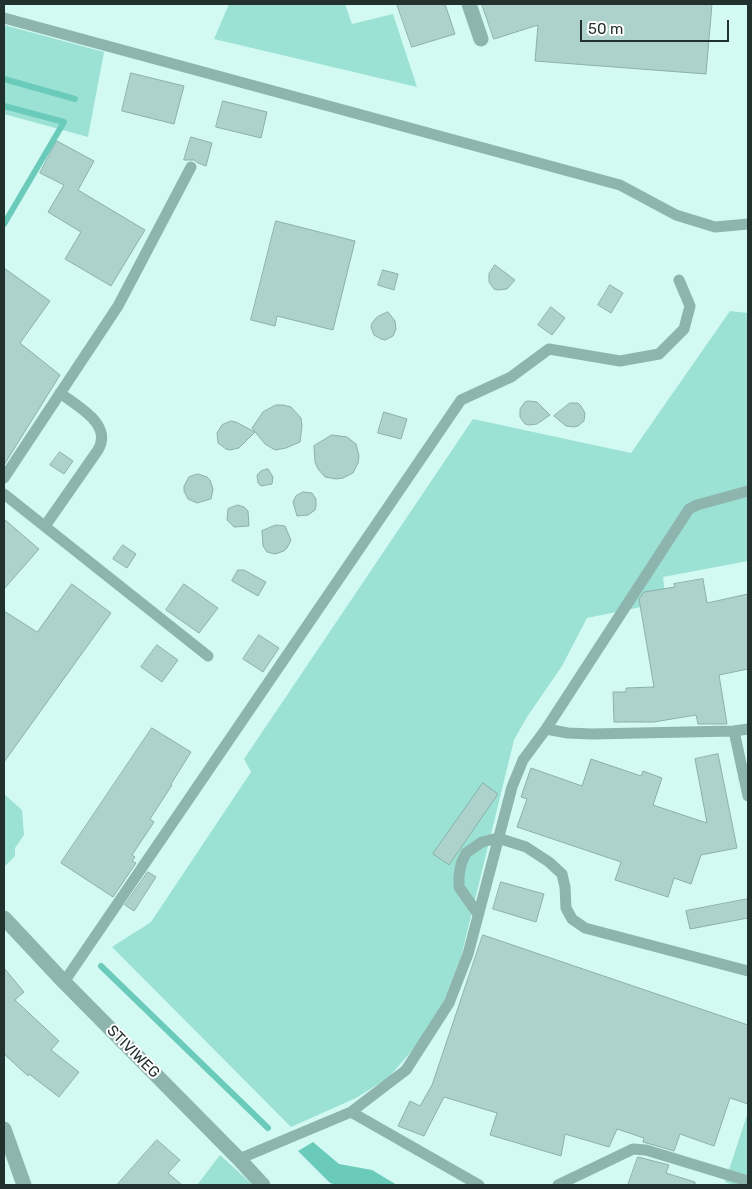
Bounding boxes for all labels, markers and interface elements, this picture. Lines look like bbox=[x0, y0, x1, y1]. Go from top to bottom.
scale bar bbox=[582, 10, 731, 42]
text: 50 m bbox=[588, 20, 623, 38]
street label: STIVIWEG bbox=[103, 1022, 163, 1082]

